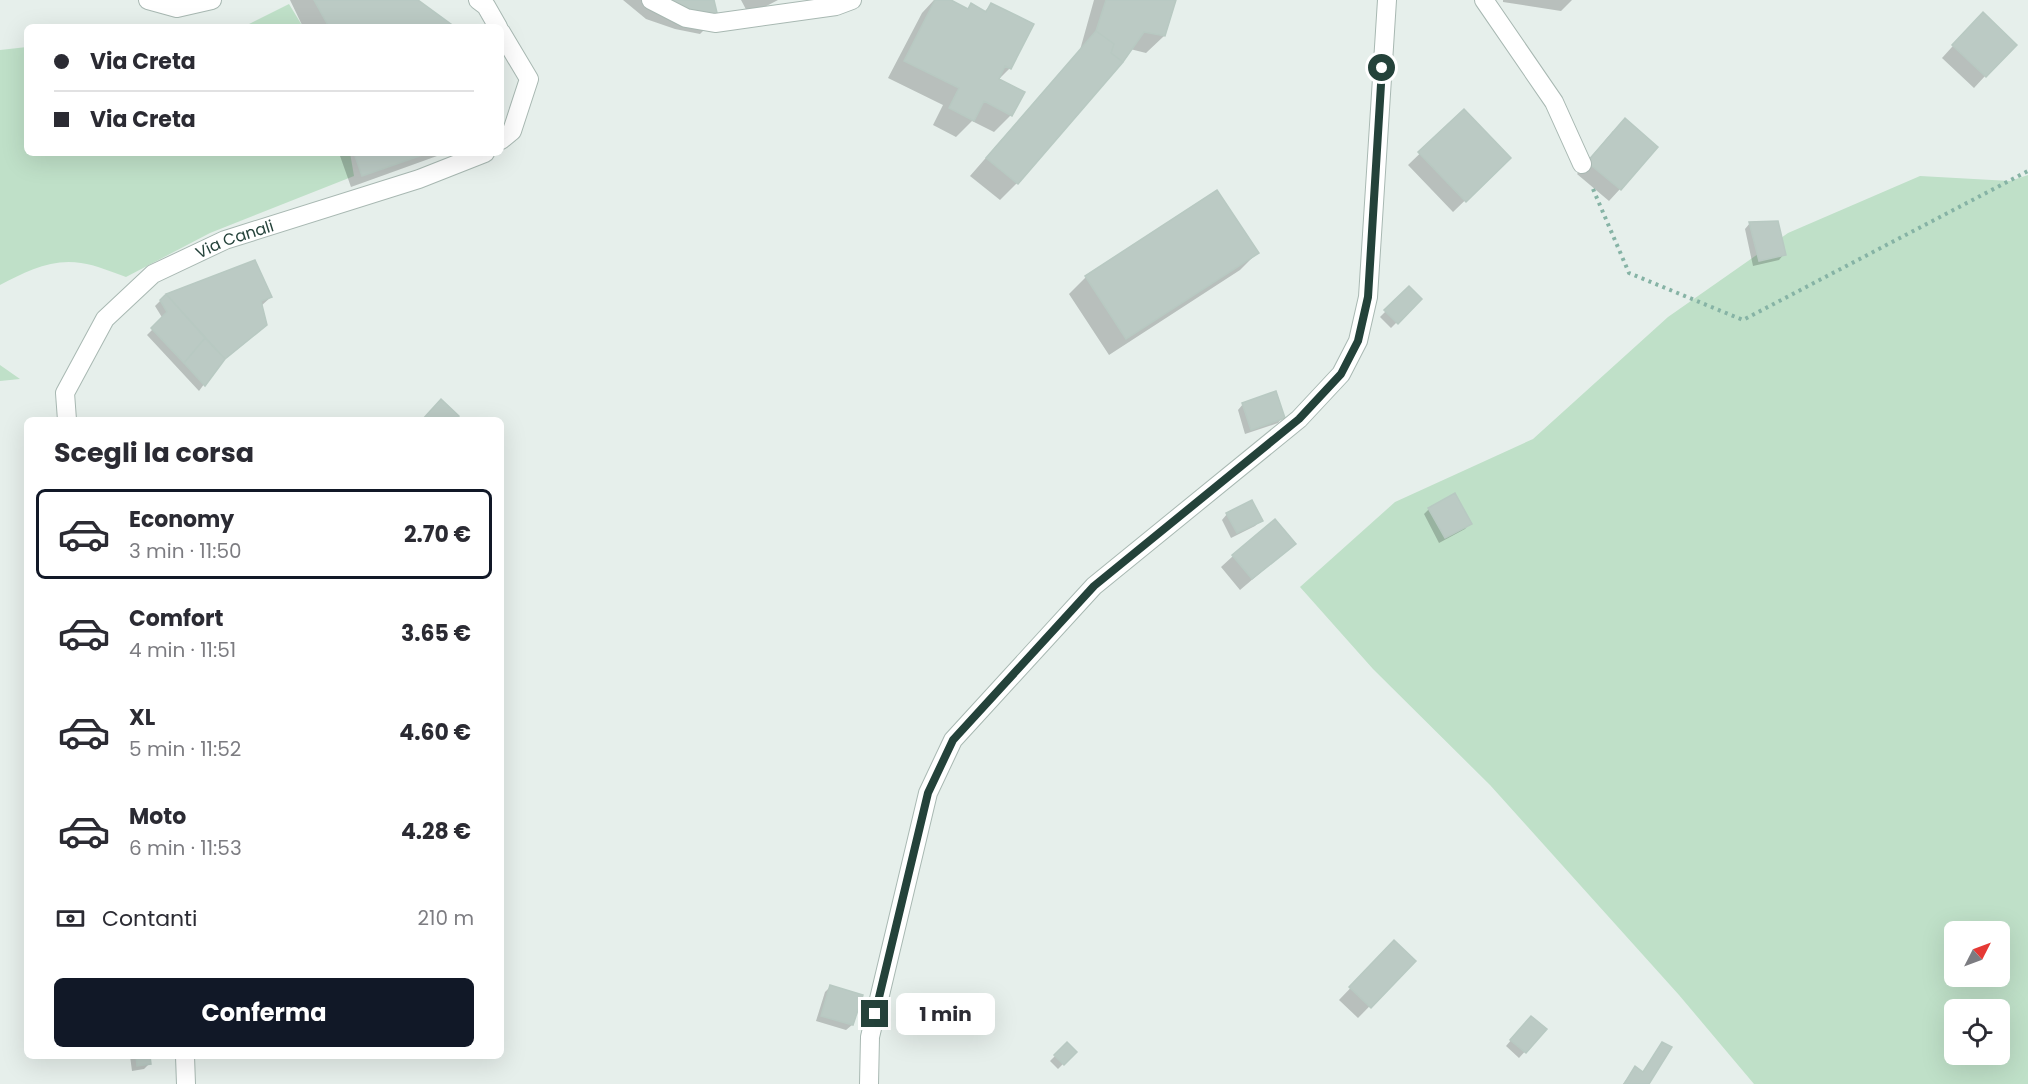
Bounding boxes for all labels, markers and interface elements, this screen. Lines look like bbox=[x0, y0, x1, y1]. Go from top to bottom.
text: Via Creta bbox=[90, 46, 196, 77]
route start bbox=[1368, 54, 1395, 81]
text: Via Creta bbox=[90, 104, 196, 135]
street label: Via Canali bbox=[192, 214, 277, 264]
text: Scegli la corsa bbox=[54, 434, 254, 471]
text: Economy bbox=[129, 504, 234, 535]
icon: car bbox=[57, 507, 111, 561]
text: 2.70 € bbox=[404, 519, 471, 550]
text: 3 min · 11:50 bbox=[129, 537, 242, 565]
text: Comfort bbox=[129, 603, 223, 634]
icon: car bbox=[57, 606, 111, 660]
text: 3.65 € bbox=[401, 618, 471, 649]
text: 4 min · 11:51 bbox=[129, 636, 236, 664]
text: XL bbox=[129, 702, 155, 733]
icon: car bbox=[57, 705, 111, 759]
text: 4.60 € bbox=[399, 717, 471, 748]
text: 5 min · 11:52 bbox=[129, 735, 241, 763]
text: Moto bbox=[129, 801, 186, 832]
icon: car bbox=[57, 804, 111, 858]
text: 4.28 € bbox=[401, 816, 471, 847]
text: 6 min · 11:53 bbox=[129, 834, 242, 862]
icon: cash bbox=[54, 902, 87, 935]
text: Contanti bbox=[102, 903, 198, 934]
text: 210 m bbox=[418, 904, 474, 932]
north arrow bbox=[1944, 921, 2010, 987]
map controls bbox=[1944, 921, 2010, 1065]
button: Conferma bbox=[54, 978, 474, 1047]
callout: 1 min bbox=[896, 993, 995, 1035]
button: locate bbox=[1944, 999, 2010, 1065]
route end bbox=[861, 1000, 888, 1027]
text: 1 min bbox=[919, 1000, 972, 1028]

